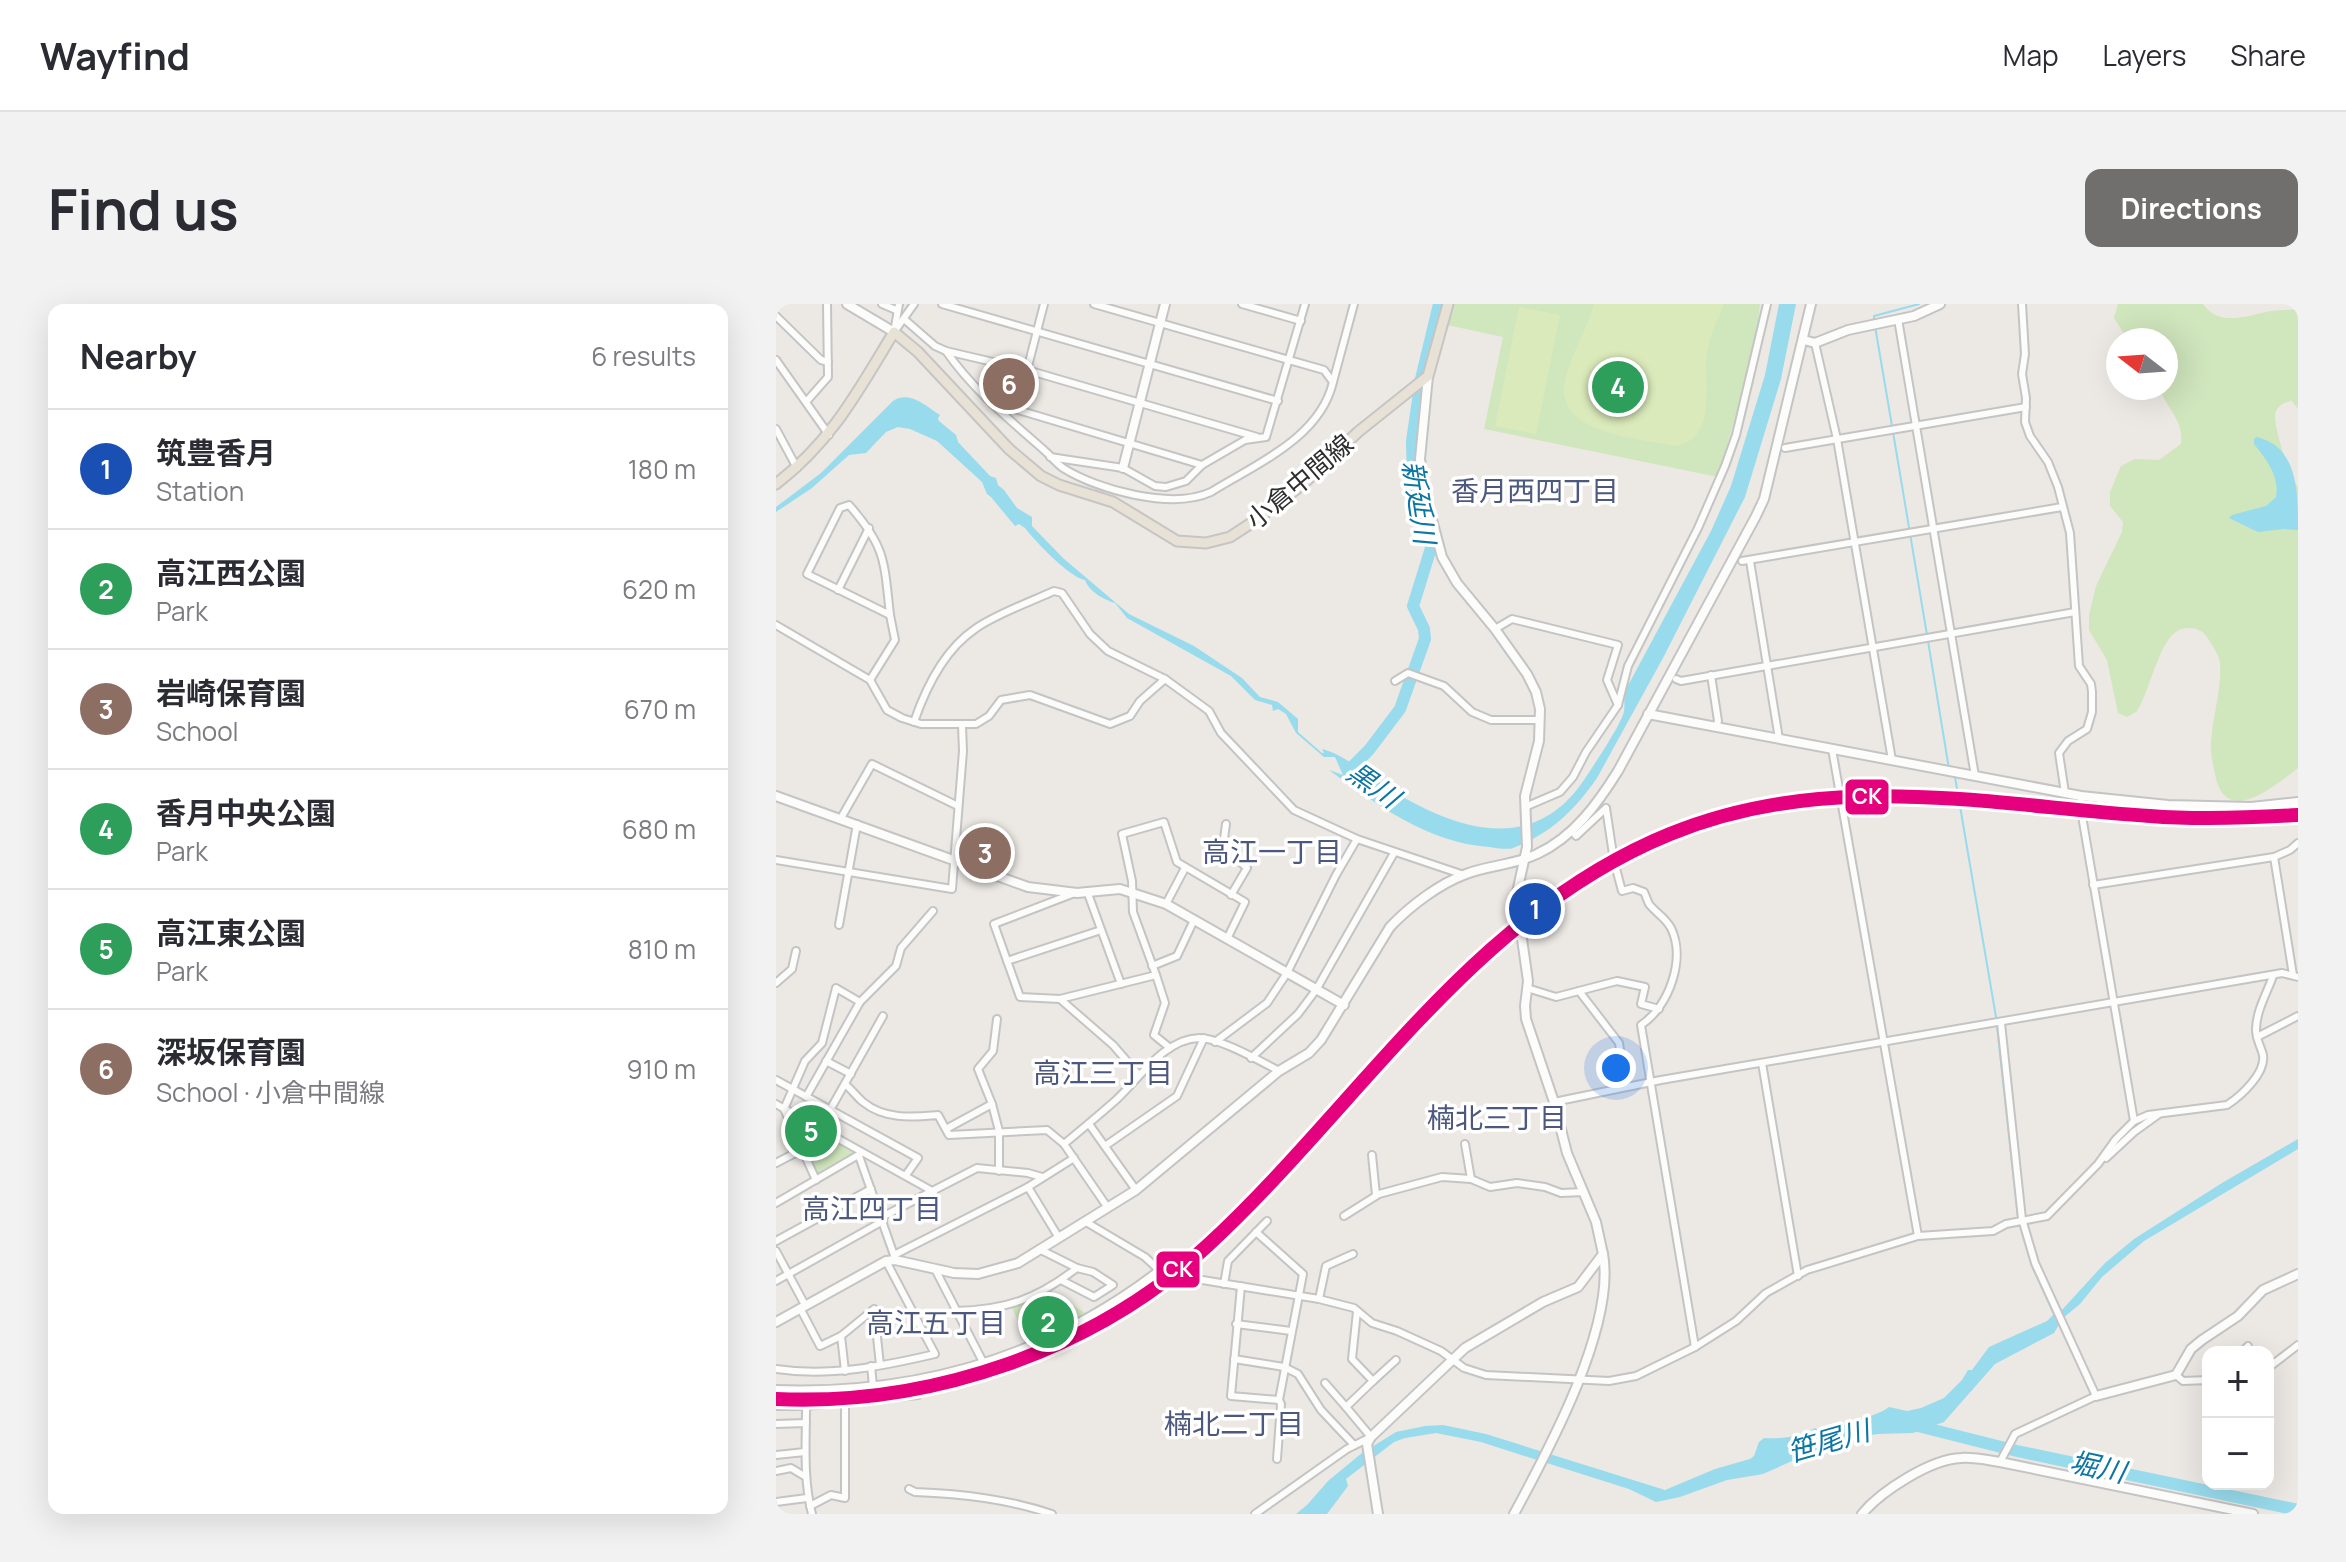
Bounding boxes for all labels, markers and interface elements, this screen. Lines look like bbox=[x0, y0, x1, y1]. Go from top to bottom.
text: Wayfind bbox=[40, 29, 190, 81]
text: Map bbox=[2003, 36, 2059, 74]
text: Layers bbox=[2103, 36, 2186, 74]
text: Share bbox=[2230, 36, 2306, 74]
button: Directions bbox=[2085, 169, 2298, 247]
text: Find us bbox=[48, 170, 239, 247]
north arrow bbox=[2106, 328, 2178, 400]
text: Nearby bbox=[80, 333, 196, 379]
text: 6 results bbox=[591, 338, 696, 374]
pin: 6 bbox=[983, 354, 1035, 414]
pin: 4 bbox=[1592, 357, 1644, 417]
street label: 小倉中間線 bbox=[1238, 425, 1360, 537]
text: 筑豊香月 bbox=[156, 432, 276, 473]
text: 1 bbox=[100, 451, 112, 487]
text: 180 m bbox=[628, 451, 696, 487]
water label: 新延川 bbox=[1395, 458, 1446, 549]
district label: 香月西四丁目 bbox=[1451, 471, 1619, 509]
text: Station bbox=[156, 473, 244, 509]
text: 高江西公園 bbox=[156, 552, 306, 593]
text: 2 bbox=[98, 571, 114, 607]
text: 620 m bbox=[622, 571, 696, 607]
text: Park bbox=[156, 593, 208, 629]
text: 岩崎保育園 bbox=[156, 672, 306, 713]
text: 3 bbox=[98, 691, 114, 727]
text: 670 m bbox=[624, 691, 696, 727]
text: School bbox=[156, 713, 239, 749]
water label: 黒川 bbox=[1340, 752, 1410, 817]
line badge: CK bbox=[1844, 778, 1890, 816]
text: CK bbox=[1852, 781, 1883, 811]
text: 香月中央公園 bbox=[156, 792, 336, 833]
text: 4 bbox=[98, 811, 114, 847]
text: 680 m bbox=[622, 811, 696, 847]
pin: 3 bbox=[959, 823, 1011, 883]
district label: 高江一丁目 bbox=[1202, 832, 1342, 870]
text: Park bbox=[156, 833, 208, 869]
pin: 1 bbox=[1509, 879, 1561, 939]
text: 高江東公園 bbox=[156, 912, 306, 953]
text: 5 bbox=[98, 931, 114, 967]
text: 810 m bbox=[628, 931, 696, 967]
text: Park bbox=[156, 953, 208, 989]
text: 深坂保育園 bbox=[156, 1031, 306, 1072]
your location bbox=[1596, 1048, 1636, 1088]
text: 6 bbox=[98, 1051, 114, 1087]
text: 910 m bbox=[627, 1051, 696, 1087]
district label: 高江三丁目 bbox=[1033, 1053, 1173, 1091]
text: School · 小倉中間線 bbox=[156, 1074, 385, 1110]
district label: 楠北三丁目 bbox=[1427, 1098, 1567, 1136]
pin: 5 bbox=[785, 1101, 837, 1161]
district label: 高江四丁目 bbox=[802, 1189, 942, 1227]
line badge: CK bbox=[1155, 1250, 1201, 1289]
text: CK bbox=[1163, 1254, 1194, 1284]
pin: 2 bbox=[1022, 1292, 1074, 1352]
district label: 高江五丁目 bbox=[866, 1303, 1006, 1341]
map controls bbox=[2202, 1346, 2274, 1490]
button: + bbox=[2202, 1346, 2274, 1418]
district label: 楠北二丁目 bbox=[1164, 1404, 1304, 1442]
water label: 笹尾川 bbox=[1782, 1409, 1876, 1470]
button: − bbox=[2202, 1418, 2274, 1490]
water label: 堀川 bbox=[2067, 1442, 2132, 1491]

